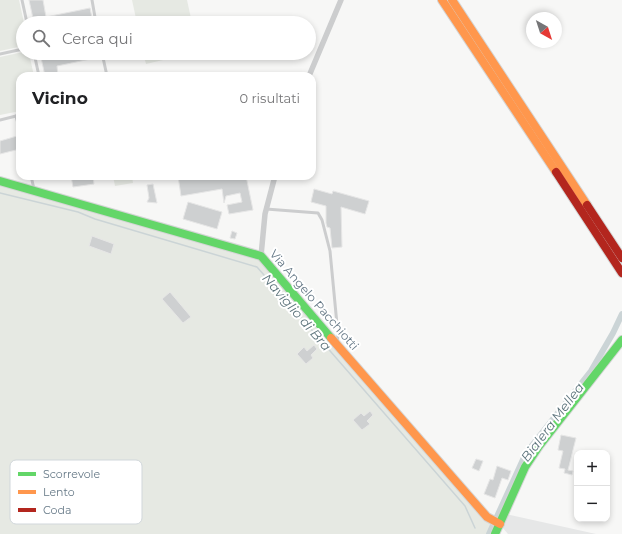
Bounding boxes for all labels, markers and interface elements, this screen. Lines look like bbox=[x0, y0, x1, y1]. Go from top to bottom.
north arrow bbox=[526, 12, 562, 48]
search box bbox=[16, 16, 316, 60]
icon: search bbox=[30, 27, 52, 49]
text: Cerca qui bbox=[62, 29, 133, 48]
text: Vicino bbox=[32, 88, 88, 108]
text: 0 risultati bbox=[239, 90, 300, 106]
street label: Via Angelo Pacchiotti bbox=[267, 246, 362, 353]
water label: Naviglio di Bra bbox=[259, 270, 335, 354]
water label: Bialera Mellea bbox=[517, 379, 587, 465]
map controls bbox=[574, 450, 610, 522]
button: + bbox=[574, 450, 610, 486]
legend bbox=[10, 460, 142, 524]
text: Scorrevole bbox=[43, 467, 101, 481]
text: Lento bbox=[43, 485, 75, 499]
button: − bbox=[574, 486, 610, 522]
text: Coda bbox=[43, 503, 71, 517]

